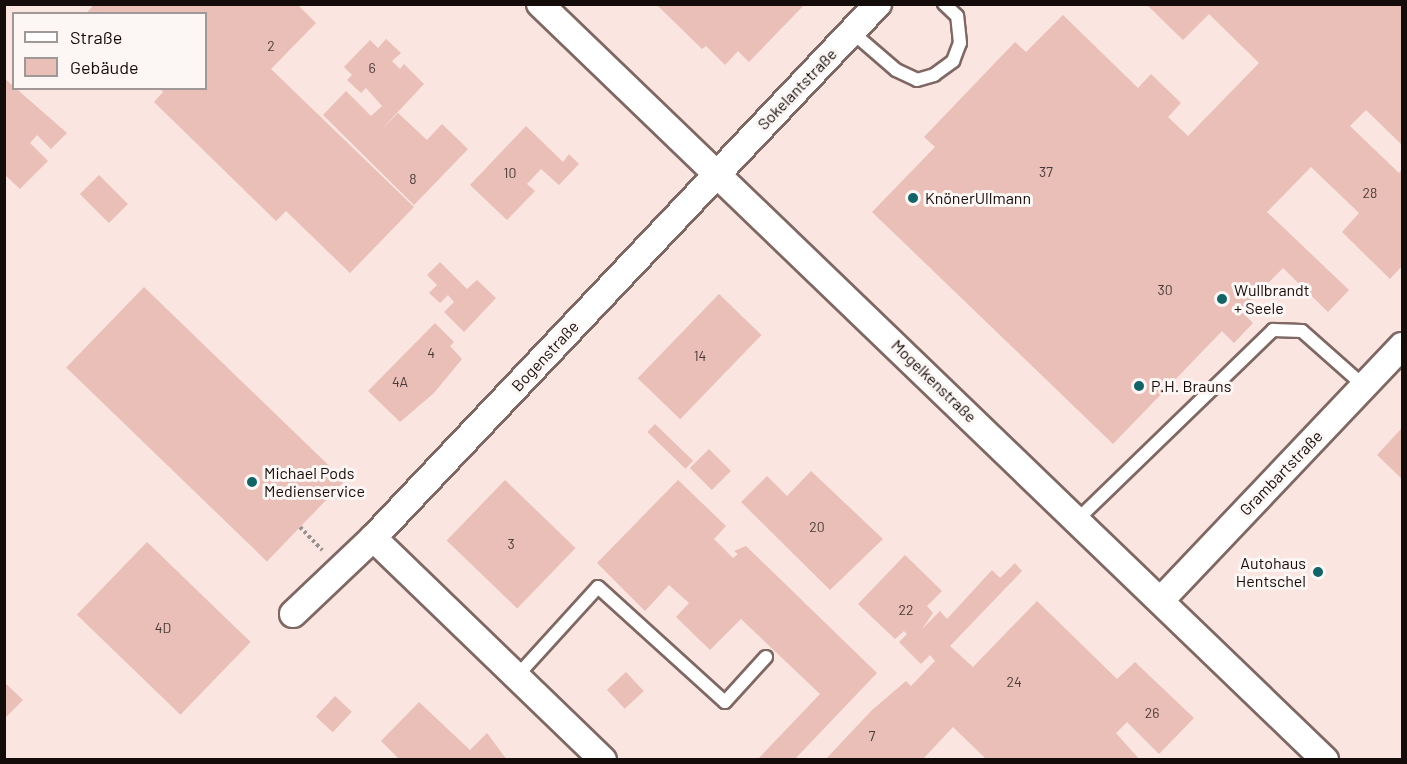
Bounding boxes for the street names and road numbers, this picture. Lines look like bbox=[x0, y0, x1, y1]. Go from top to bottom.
street label: Sokelantstraße bbox=[753, 44, 841, 134]
street label: Bogenstraße bbox=[508, 317, 582, 395]
street label: Mogelkenstraße bbox=[888, 336, 980, 426]
street label: Grambartstraße bbox=[1236, 427, 1326, 519]

